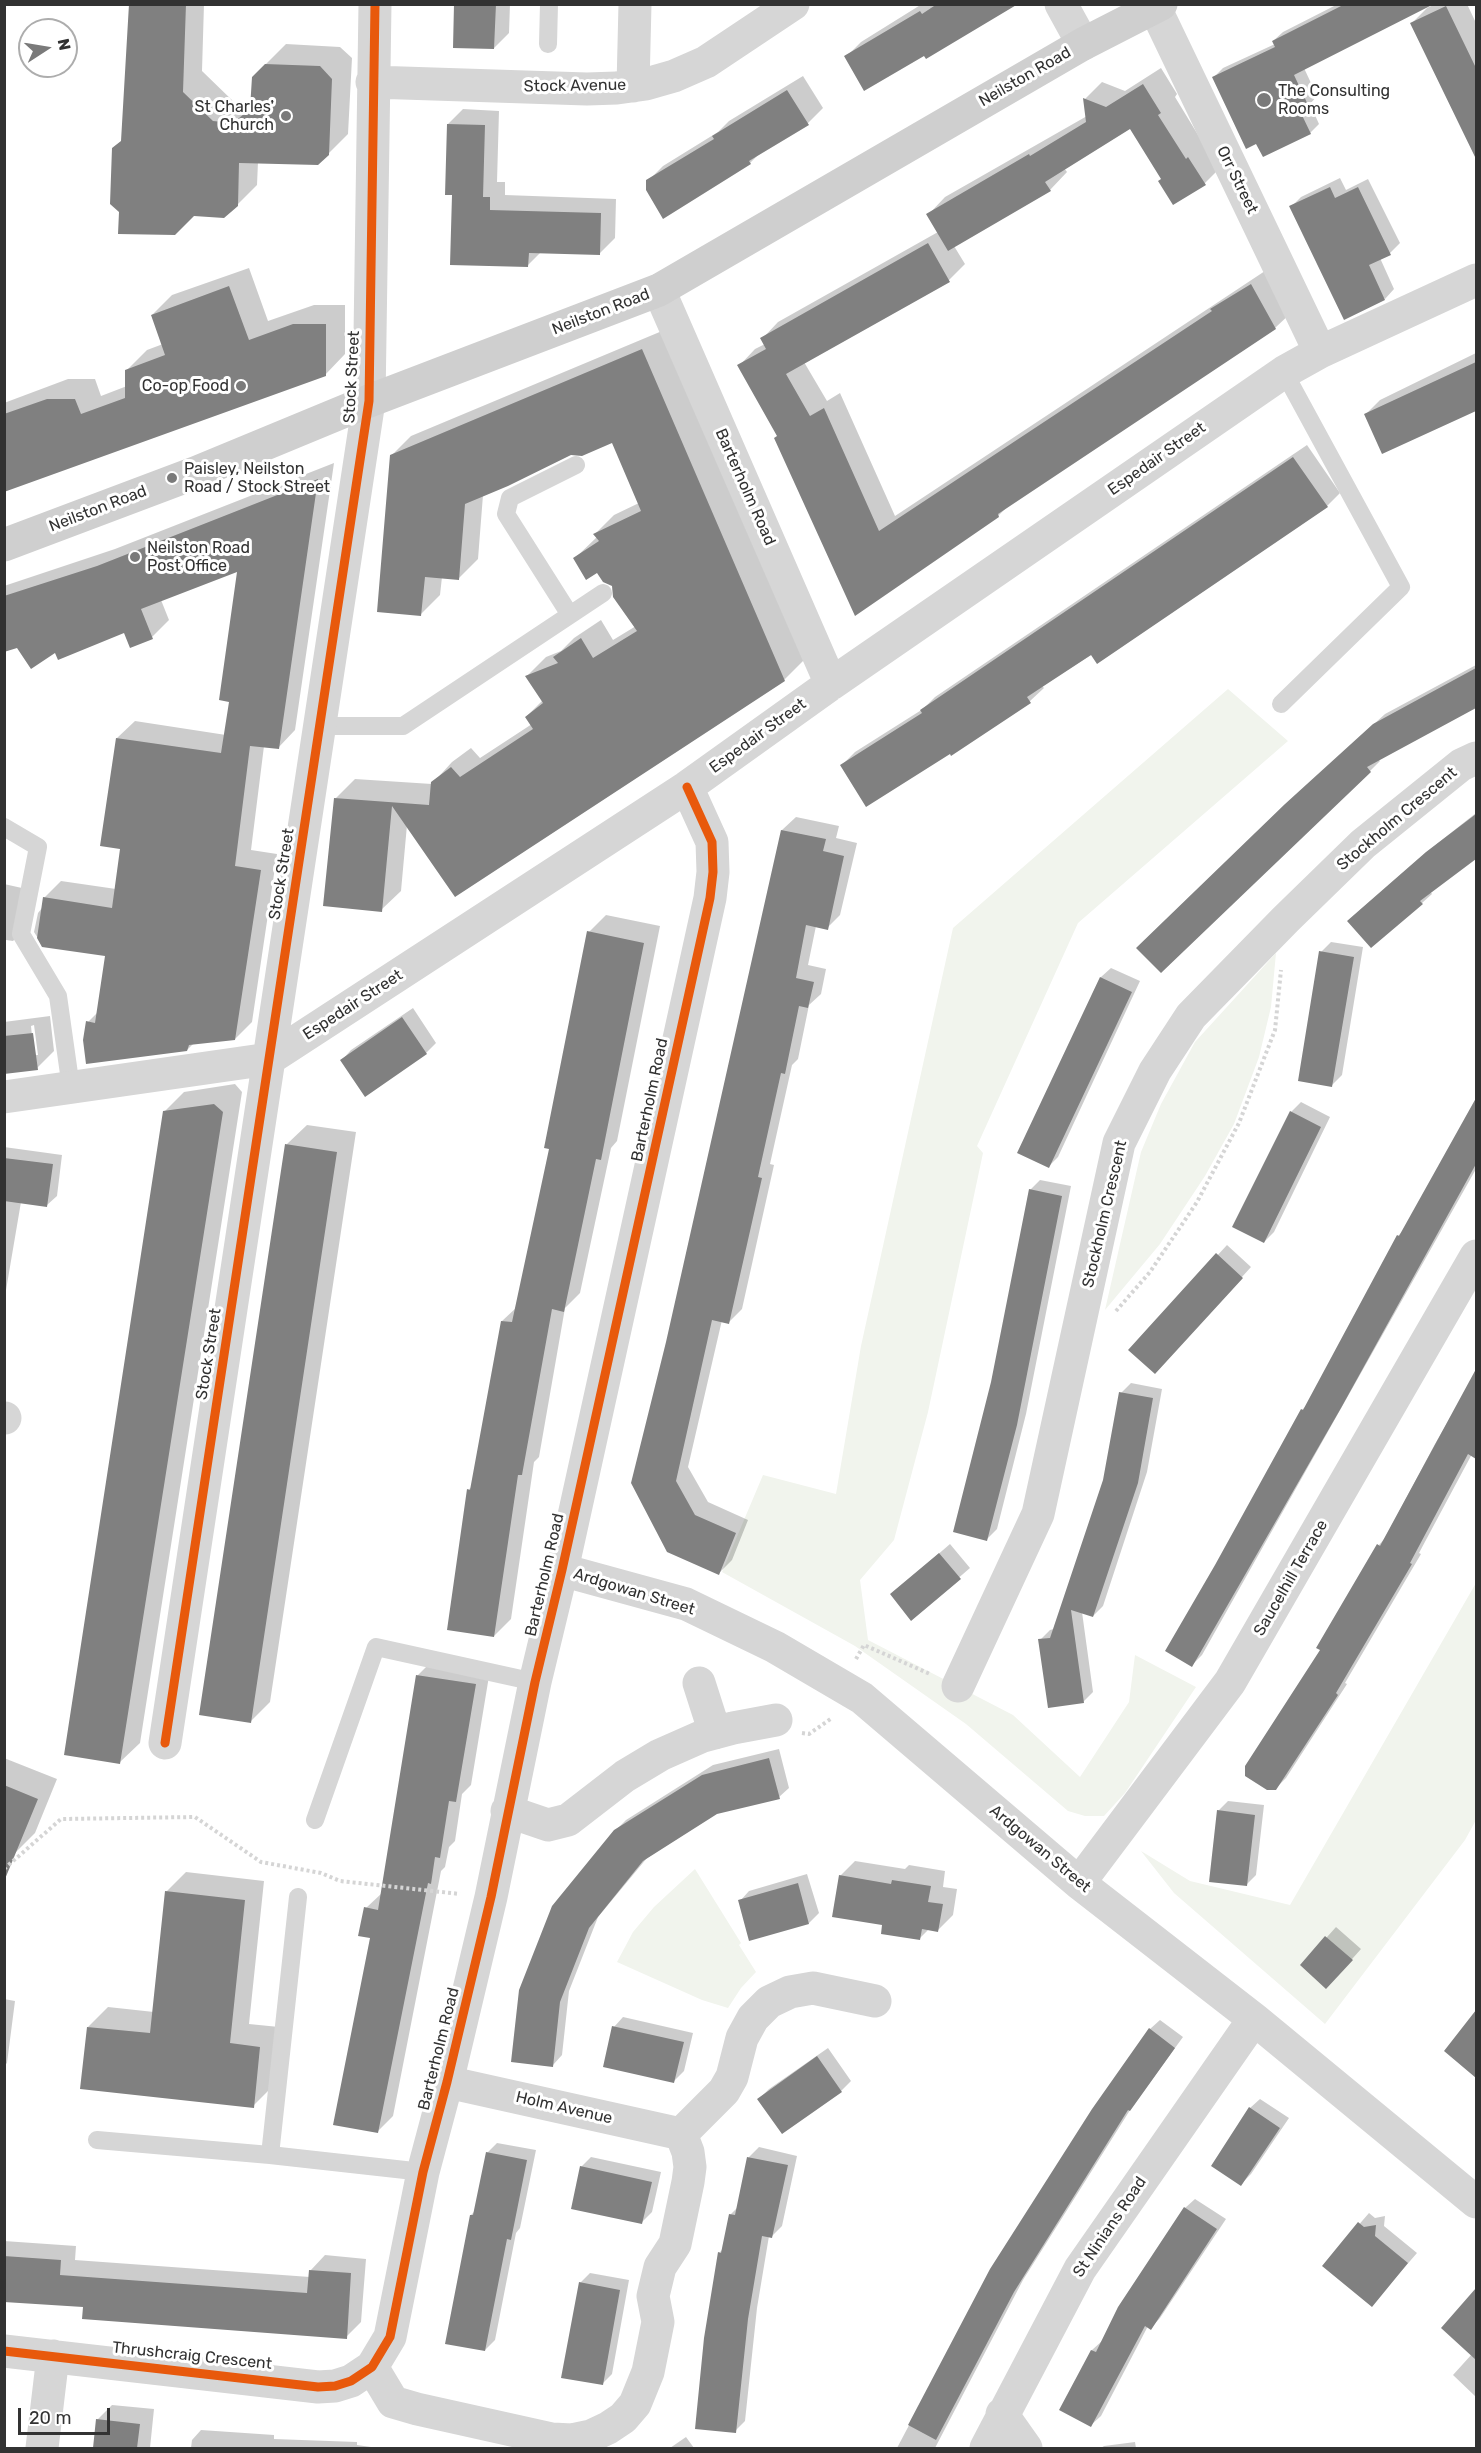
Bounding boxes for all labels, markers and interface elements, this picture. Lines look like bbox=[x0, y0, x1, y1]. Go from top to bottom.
north arrow bbox=[18, 18, 78, 78]
text: N bbox=[54, 37, 75, 52]
street label: Neilston Road bbox=[976, 43, 1074, 111]
street label: Stock Avenue bbox=[524, 76, 626, 96]
place label: The Consulting Rooms bbox=[1278, 81, 1390, 119]
marker: The Consulting Rooms bbox=[1255, 91, 1273, 109]
place label: St Charles' Church bbox=[194, 97, 274, 135]
marker: St Charles' Church bbox=[279, 109, 293, 123]
street label: Orr Street bbox=[1212, 143, 1262, 217]
street label: Neilston Road bbox=[549, 285, 653, 339]
street label: Stock Street bbox=[340, 330, 364, 424]
place label: Co-op Food bbox=[142, 376, 229, 396]
marker: Co-op Food bbox=[234, 379, 248, 393]
street label: Espedair Street bbox=[1104, 418, 1210, 500]
street label: Barterholm Road bbox=[711, 426, 779, 548]
place label: Paisley, Neilston Road / Stock Street bbox=[184, 459, 330, 497]
marker: Paisley, Neilston Road / Stock Street bbox=[165, 471, 179, 485]
street label: Neilston Road bbox=[46, 482, 150, 536]
place label: Neilston Road Post Office bbox=[147, 538, 250, 576]
marker: Neilston Road Post Office bbox=[128, 550, 142, 564]
street label: Espedair Street bbox=[706, 694, 810, 778]
street label: Stockholm Crescent bbox=[1333, 763, 1461, 875]
street label: Stock Street bbox=[265, 827, 299, 921]
street label: Espedair Street bbox=[300, 966, 406, 1044]
street label: Barterholm Road bbox=[628, 1036, 672, 1164]
street label: Stockholm Crescent bbox=[1079, 1138, 1131, 1290]
street label: Stock Street bbox=[192, 1307, 226, 1401]
street label: Barterholm Road bbox=[521, 1512, 569, 1638]
street label: Saucelhill Terrace bbox=[1250, 1517, 1332, 1639]
street label: Ardgowan Street bbox=[571, 1564, 697, 1620]
street label: Ardgowan Street bbox=[986, 1801, 1094, 1897]
street label: Barterholm Road bbox=[414, 1986, 464, 2112]
street label: Holm Avenue bbox=[514, 2088, 614, 2128]
street label: St Ninians Road bbox=[1069, 2173, 1151, 2281]
street label: Thrushcraig Crescent bbox=[111, 2338, 273, 2374]
scale bar bbox=[21, 2396, 112, 2434]
text: 20 m bbox=[29, 2407, 71, 2429]

